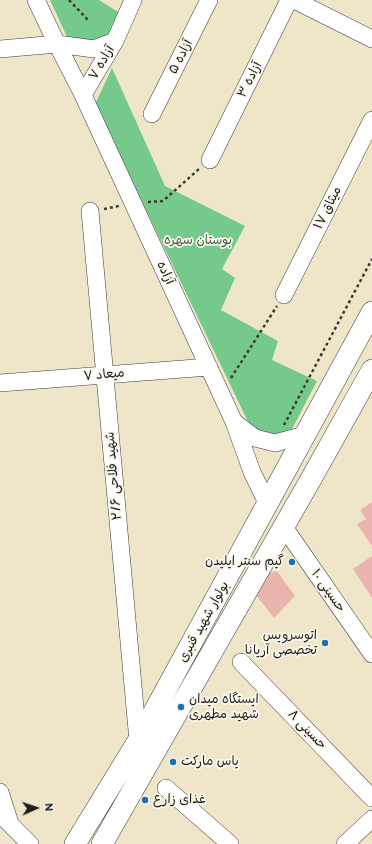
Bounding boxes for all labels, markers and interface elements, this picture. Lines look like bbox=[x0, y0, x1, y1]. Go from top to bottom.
street label: آزاده ۵ bbox=[166, 37, 196, 77]
street label: آزاده ۷ bbox=[86, 43, 118, 83]
street label: آزاده ۳ bbox=[234, 59, 266, 101]
street label: میثاق ۱۷ bbox=[311, 184, 345, 232]
park label: بوستان سهره bbox=[164, 233, 232, 249]
street label: آزاده bbox=[153, 259, 177, 287]
street label: میعاد ۷ bbox=[83, 365, 125, 385]
street label: شهید فلاحی ۲/۶ bbox=[102, 431, 126, 521]
place label: گیم سنتر ایلیدن bbox=[205, 554, 284, 570]
marker: گیم سنتر ایلیدن bbox=[287, 557, 297, 567]
street label: حسینی ۱۰ bbox=[308, 566, 348, 616]
street label: بولوار شهید قنبری bbox=[175, 579, 233, 665]
place label: اتوسرویس تخصصی آریانا bbox=[245, 628, 317, 659]
marker: اتوسرویس تخصصی آریانا bbox=[320, 638, 330, 648]
place label: ایستگاه میدان شهید مطهری bbox=[189, 692, 259, 723]
marker: ایستگاه میدان شهید مطهری bbox=[176, 702, 186, 712]
street label: حسینی ۸ bbox=[284, 707, 330, 753]
place label: یاس مارکت bbox=[181, 754, 239, 770]
marker: یاس مارکت bbox=[168, 757, 178, 767]
north arrow bbox=[16, 788, 56, 828]
place label: غذای زارع bbox=[153, 792, 206, 808]
marker: غذای زارع bbox=[140, 795, 150, 805]
text: N bbox=[42, 803, 55, 812]

